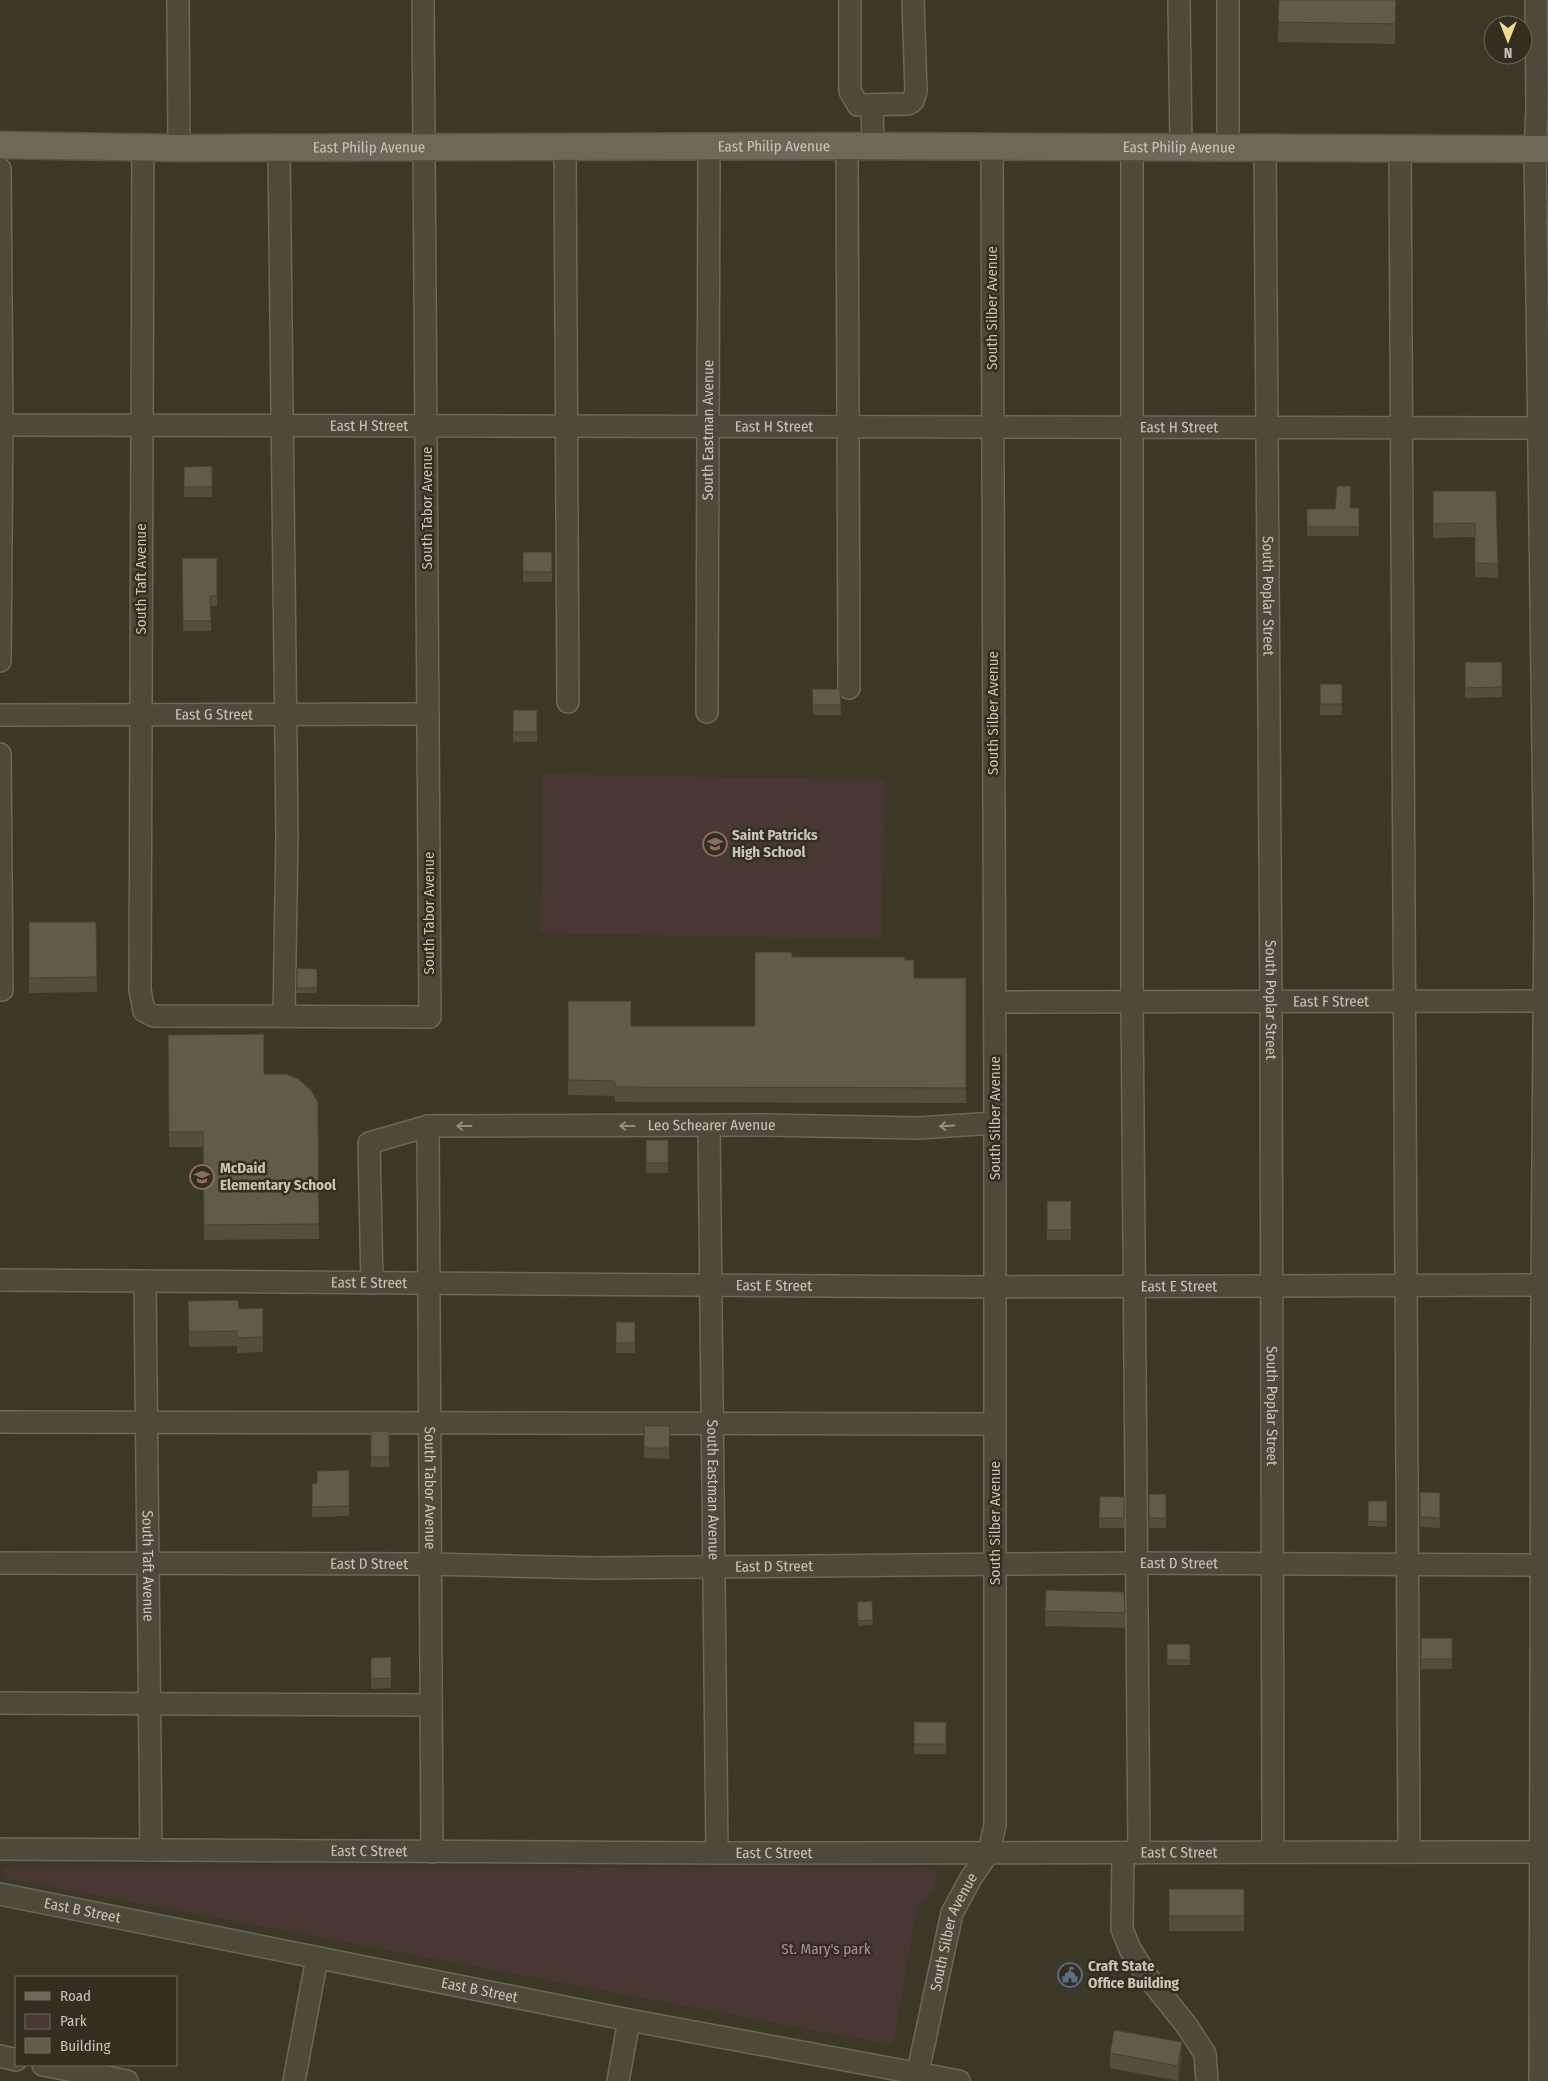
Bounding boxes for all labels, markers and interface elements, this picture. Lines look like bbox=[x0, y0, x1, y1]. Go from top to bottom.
north arrow bbox=[1483, 15, 1533, 65]
text: N bbox=[1504, 44, 1512, 61]
street label: East Philip Avenue bbox=[718, 137, 830, 155]
street label: East Philip Avenue bbox=[313, 138, 425, 157]
street label: East Philip Avenue bbox=[1123, 138, 1235, 157]
street label: South Silber Avenue bbox=[983, 246, 1001, 370]
street label: South Eastman Avenue bbox=[699, 360, 717, 500]
street label: East H Street bbox=[330, 417, 408, 435]
street label: East H Street bbox=[735, 417, 813, 436]
street label: East H Street bbox=[1140, 418, 1218, 436]
street label: South Tabor Avenue bbox=[418, 447, 436, 569]
street label: South Taft Avenue bbox=[132, 523, 150, 635]
street label: South Poplar Street bbox=[1259, 536, 1278, 656]
street label: South Silber Avenue bbox=[984, 651, 1002, 775]
street label: East G Street bbox=[175, 705, 253, 724]
place label: Saint Patricks High School bbox=[732, 826, 818, 861]
school or university icon: Saint Patricks High School bbox=[702, 831, 728, 857]
street label: South Tabor Avenue bbox=[420, 852, 438, 974]
street label: South Poplar Street bbox=[1262, 940, 1280, 1060]
street label: East F Street bbox=[1293, 992, 1369, 1010]
street label: South Silber Avenue bbox=[986, 1056, 1004, 1180]
street label: Leo Schearer Avenue bbox=[648, 1116, 776, 1134]
one-way arrow bbox=[457, 1121, 473, 1131]
one-way arrow bbox=[619, 1121, 636, 1131]
one-way arrow bbox=[939, 1122, 955, 1131]
place label: McDaid Elementary School bbox=[220, 1159, 337, 1194]
school or university icon: McDaid Elementary School bbox=[189, 1164, 215, 1190]
street label: East E Street bbox=[331, 1273, 407, 1292]
street label: East E Street bbox=[736, 1276, 812, 1295]
street label: East E Street bbox=[1141, 1277, 1217, 1295]
street label: South Poplar Street bbox=[1263, 1346, 1281, 1466]
street label: South Eastman Avenue bbox=[703, 1420, 723, 1560]
street label: South Tabor Avenue bbox=[421, 1427, 439, 1549]
street label: South Silber Avenue bbox=[986, 1461, 1004, 1585]
street label: South Taft Avenue bbox=[138, 1510, 158, 1622]
street label: East D Street bbox=[1140, 1554, 1218, 1572]
street label: East D Street bbox=[330, 1555, 408, 1573]
street label: East D Street bbox=[735, 1557, 813, 1576]
street label: East C Street bbox=[330, 1842, 408, 1860]
street label: East C Street bbox=[1140, 1843, 1218, 1861]
street label: East C Street bbox=[735, 1844, 813, 1862]
street label: South Silber Avenue bbox=[926, 1869, 981, 1993]
street label: East B Street bbox=[43, 1894, 122, 1927]
park label: St. Mary's park bbox=[781, 1940, 871, 1958]
place label: Craft State Office Building bbox=[1088, 1957, 1180, 1992]
public building icon: Craft State Office Building bbox=[1057, 1962, 1083, 1988]
street label: East B Street bbox=[440, 1974, 519, 2007]
legend bbox=[15, 1976, 178, 2066]
text: Road bbox=[60, 1987, 91, 2005]
text: Park bbox=[60, 2012, 87, 2030]
text: Building bbox=[60, 2037, 111, 2055]

